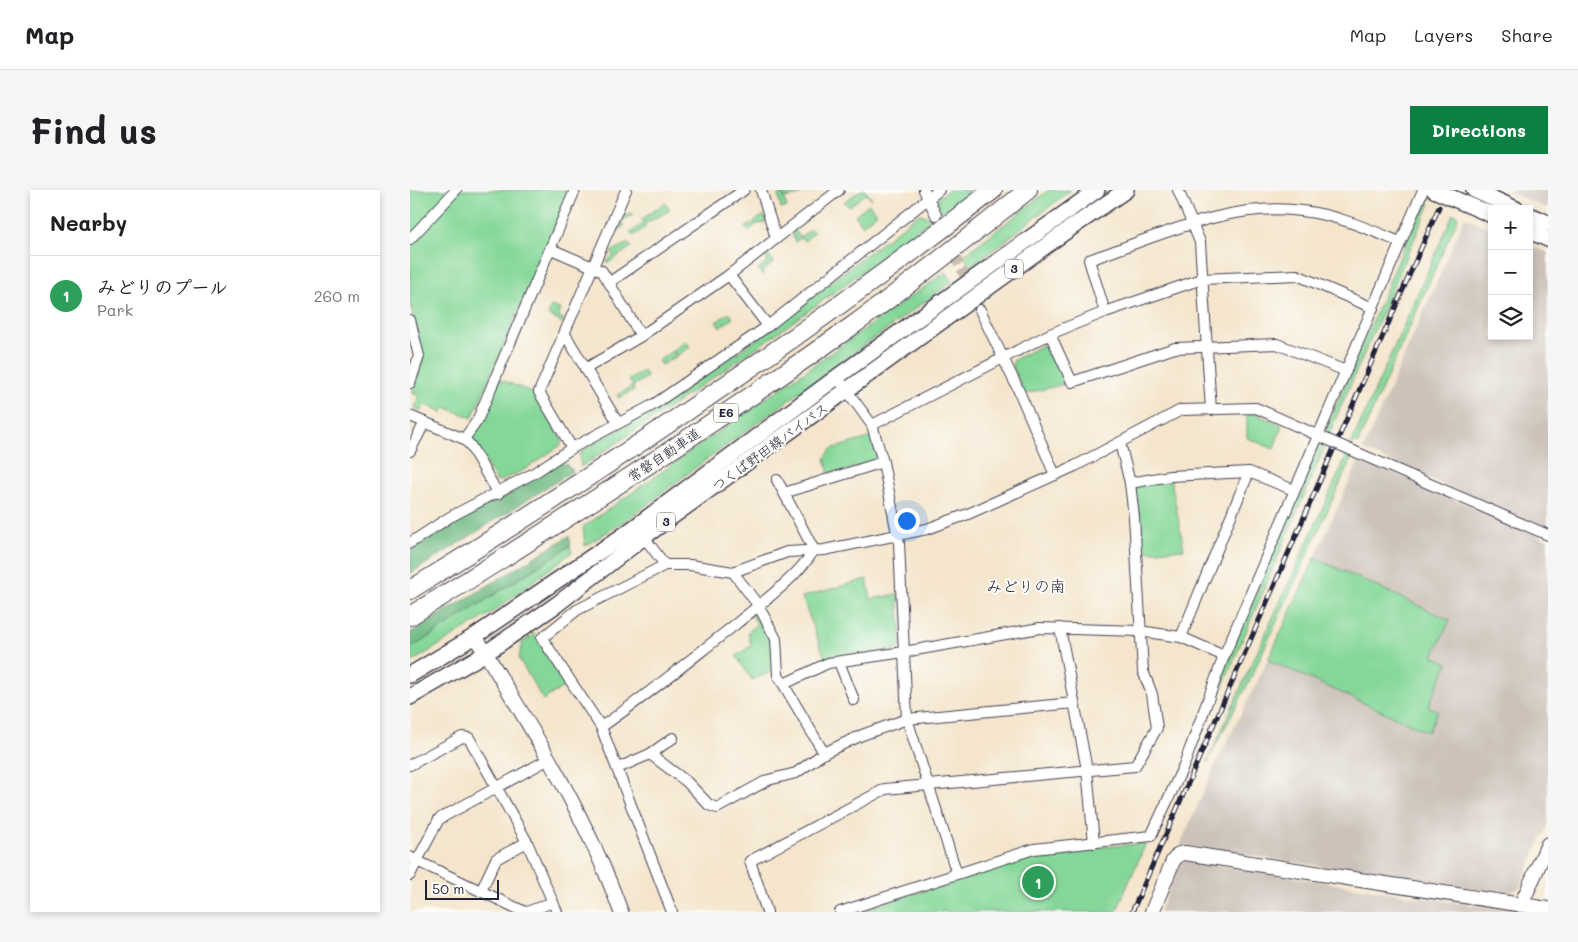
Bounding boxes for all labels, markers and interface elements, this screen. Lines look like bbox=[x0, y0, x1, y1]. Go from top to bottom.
text: Map bbox=[25, 19, 74, 50]
text: Map bbox=[1350, 23, 1386, 47]
text: Layers bbox=[1414, 23, 1473, 47]
text: Share bbox=[1501, 23, 1553, 47]
button: Directions bbox=[1410, 106, 1548, 154]
text: Find us bbox=[30, 107, 157, 153]
map controls bbox=[1488, 205, 1533, 340]
button: + bbox=[1488, 205, 1533, 250]
text: Nearby bbox=[50, 209, 127, 236]
button: − bbox=[1488, 250, 1533, 295]
road number: 3 bbox=[1005, 260, 1023, 278]
text: みどりのプール bbox=[97, 274, 228, 299]
text: 1 bbox=[62, 285, 70, 306]
text: 260 m bbox=[314, 285, 360, 306]
button: layers bbox=[1488, 295, 1533, 340]
text: Park bbox=[97, 299, 133, 320]
street label: つくば野田線バイパス bbox=[708, 398, 832, 495]
road number: E6 bbox=[714, 404, 738, 422]
street label: 常磐自動車道 bbox=[624, 423, 704, 486]
your location bbox=[894, 508, 920, 534]
road number: 3 bbox=[657, 512, 675, 532]
district label: みどりの南 bbox=[986, 575, 1066, 596]
pin: 1 bbox=[1022, 863, 1054, 901]
scale bar bbox=[425, 877, 499, 900]
text: 50 m bbox=[432, 879, 464, 898]

